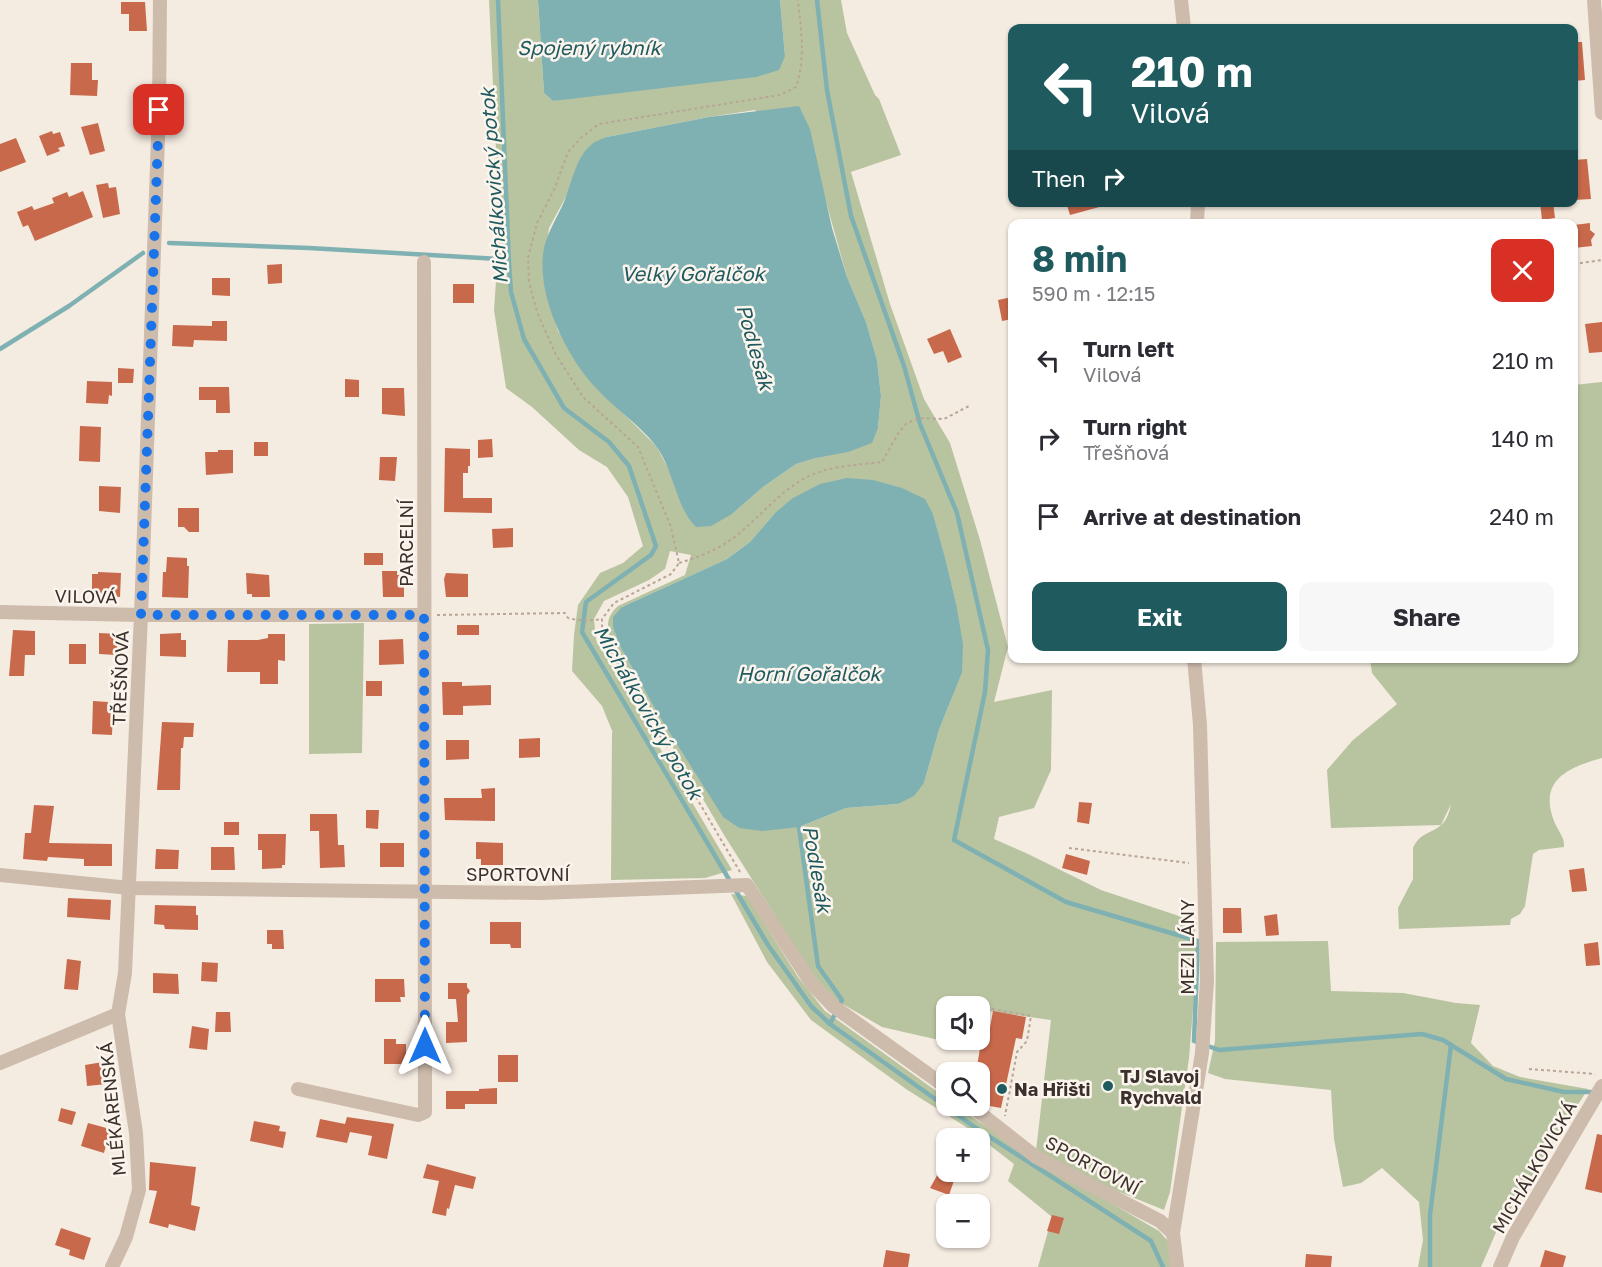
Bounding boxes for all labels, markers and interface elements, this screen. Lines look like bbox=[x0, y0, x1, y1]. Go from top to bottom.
water label: Spojený rybník bbox=[517, 35, 663, 60]
text: 210 m bbox=[1131, 46, 1253, 96]
icon: left bbox=[1032, 48, 1110, 126]
pin bbox=[133, 84, 184, 135]
water label: Michálkovický potok bbox=[474, 84, 513, 285]
icon: arrive bbox=[142, 93, 175, 126]
text: Vilová bbox=[1131, 97, 1210, 129]
icon: right bbox=[1097, 162, 1130, 195]
text: Then bbox=[1032, 165, 1085, 192]
text: 8 min bbox=[1032, 237, 1127, 280]
button: close bbox=[1491, 239, 1554, 302]
water label: Velký Gořalčok bbox=[621, 261, 767, 286]
text: 590 m · 12:15 bbox=[1032, 281, 1155, 305]
water label: Podlesák bbox=[732, 301, 780, 395]
text: Turn left bbox=[1083, 335, 1174, 362]
icon: left bbox=[1032, 344, 1065, 377]
text: 210 m bbox=[1492, 347, 1554, 374]
text: Vilová bbox=[1083, 362, 1141, 386]
text: Turn right bbox=[1083, 413, 1187, 440]
icon: right bbox=[1032, 422, 1065, 455]
text: 140 m bbox=[1491, 425, 1554, 452]
text: Třešňová bbox=[1083, 440, 1169, 464]
street label: PARCELNÍ bbox=[395, 498, 417, 587]
icon: arrive bbox=[1032, 500, 1065, 533]
text: Arrive at destination bbox=[1083, 503, 1301, 530]
text: 240 m bbox=[1489, 503, 1554, 530]
button: Exit bbox=[1032, 582, 1287, 651]
button: Share bbox=[1299, 582, 1554, 651]
street label: VILOVÁ bbox=[54, 584, 118, 608]
water label: Michálkovický potok bbox=[589, 621, 710, 806]
street label: TŘEŠŇOVÁ bbox=[107, 630, 133, 726]
water label: Horní Gořalčok bbox=[737, 661, 883, 685]
water label: Podlesák bbox=[799, 823, 838, 917]
street label: SPORTOVNÍ bbox=[466, 863, 571, 885]
street label: MEZI LÁNY bbox=[1176, 899, 1198, 995]
map controls bbox=[936, 996, 990, 1248]
button: sound bbox=[936, 996, 990, 1050]
position arrow bbox=[393, 1014, 457, 1078]
street label: MLÉKÁRENSKÁ bbox=[94, 1041, 130, 1177]
button: search bbox=[936, 1062, 990, 1116]
place label: TJ Slavoj Rychvald bbox=[1120, 1065, 1202, 1108]
place label: Na Hřišti bbox=[1014, 1078, 1090, 1100]
marker: TJ Slavoj Rychvald bbox=[1101, 1079, 1115, 1093]
marker: Na Hřišti bbox=[995, 1082, 1009, 1096]
street label: MICHÁLKOVICKÁ bbox=[1487, 1097, 1581, 1237]
button: + bbox=[936, 1128, 990, 1182]
street label: SPORTOVNÍ bbox=[1042, 1131, 1145, 1200]
button: − bbox=[936, 1194, 990, 1248]

